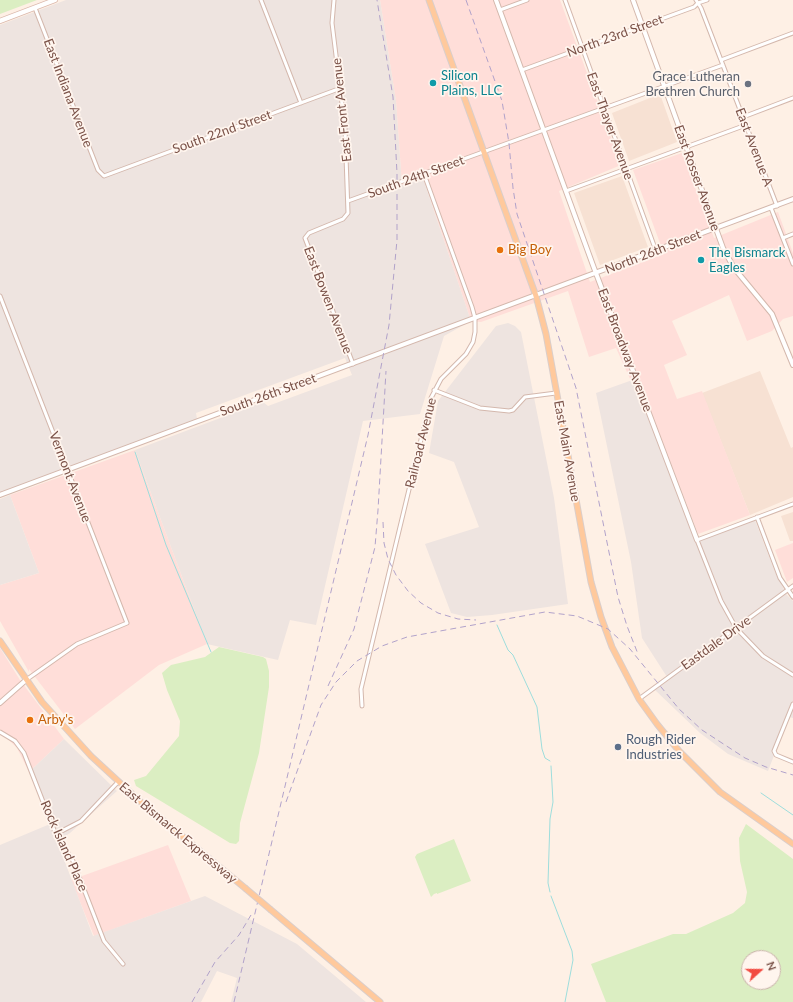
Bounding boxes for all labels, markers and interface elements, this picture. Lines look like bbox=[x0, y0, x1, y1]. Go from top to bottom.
street label: North 23rd Street bbox=[565, 11, 665, 61]
street label: East Indiana Avenue bbox=[40, 36, 96, 150]
street label: East Front Avenue bbox=[329, 57, 355, 163]
place label: Silicon Plains, LLC bbox=[441, 68, 502, 99]
place label: Grace Lutheran Brethren Church bbox=[646, 69, 740, 100]
street label: East Thayer Avenue bbox=[583, 70, 637, 182]
marker: Silicon Plains, LLC bbox=[428, 78, 438, 88]
marker: Grace Lutheran Brethren Church bbox=[743, 79, 753, 89]
street label: East Avenue A bbox=[732, 106, 776, 188]
street label: South 22nd Street bbox=[170, 107, 274, 157]
street label: East Rosser Avenue bbox=[671, 123, 723, 233]
street label: South 24th Street bbox=[366, 152, 466, 202]
street label: North 26th Street bbox=[603, 227, 703, 277]
place label: Big Boy bbox=[508, 242, 552, 258]
street label: East Bowen Avenue bbox=[300, 244, 356, 356]
marker: Big Boy bbox=[495, 245, 505, 255]
place label: The Bismarck Eagles bbox=[709, 245, 785, 276]
marker: The Bismarck Eagles bbox=[696, 255, 706, 265]
street label: East Broadway Avenue bbox=[594, 286, 656, 414]
street label: South 26th Street bbox=[218, 370, 318, 420]
street label: Railroad Avenue bbox=[402, 396, 440, 490]
street label: East Main Avenue bbox=[550, 399, 584, 503]
street label: Vermont Avenue bbox=[46, 430, 94, 524]
street label: Eastdale Drive bbox=[678, 613, 754, 673]
place label: Arby's bbox=[38, 712, 73, 728]
marker: Arby's bbox=[25, 715, 35, 725]
place label: Rough Rider Industries bbox=[626, 732, 696, 763]
marker: Rough Rider Industries bbox=[613, 742, 623, 752]
street label: East Bismarck Expressway bbox=[116, 779, 240, 887]
street label: Rock Island Place bbox=[37, 798, 91, 894]
north arrow bbox=[741, 950, 781, 990]
text: N bbox=[764, 960, 779, 972]

